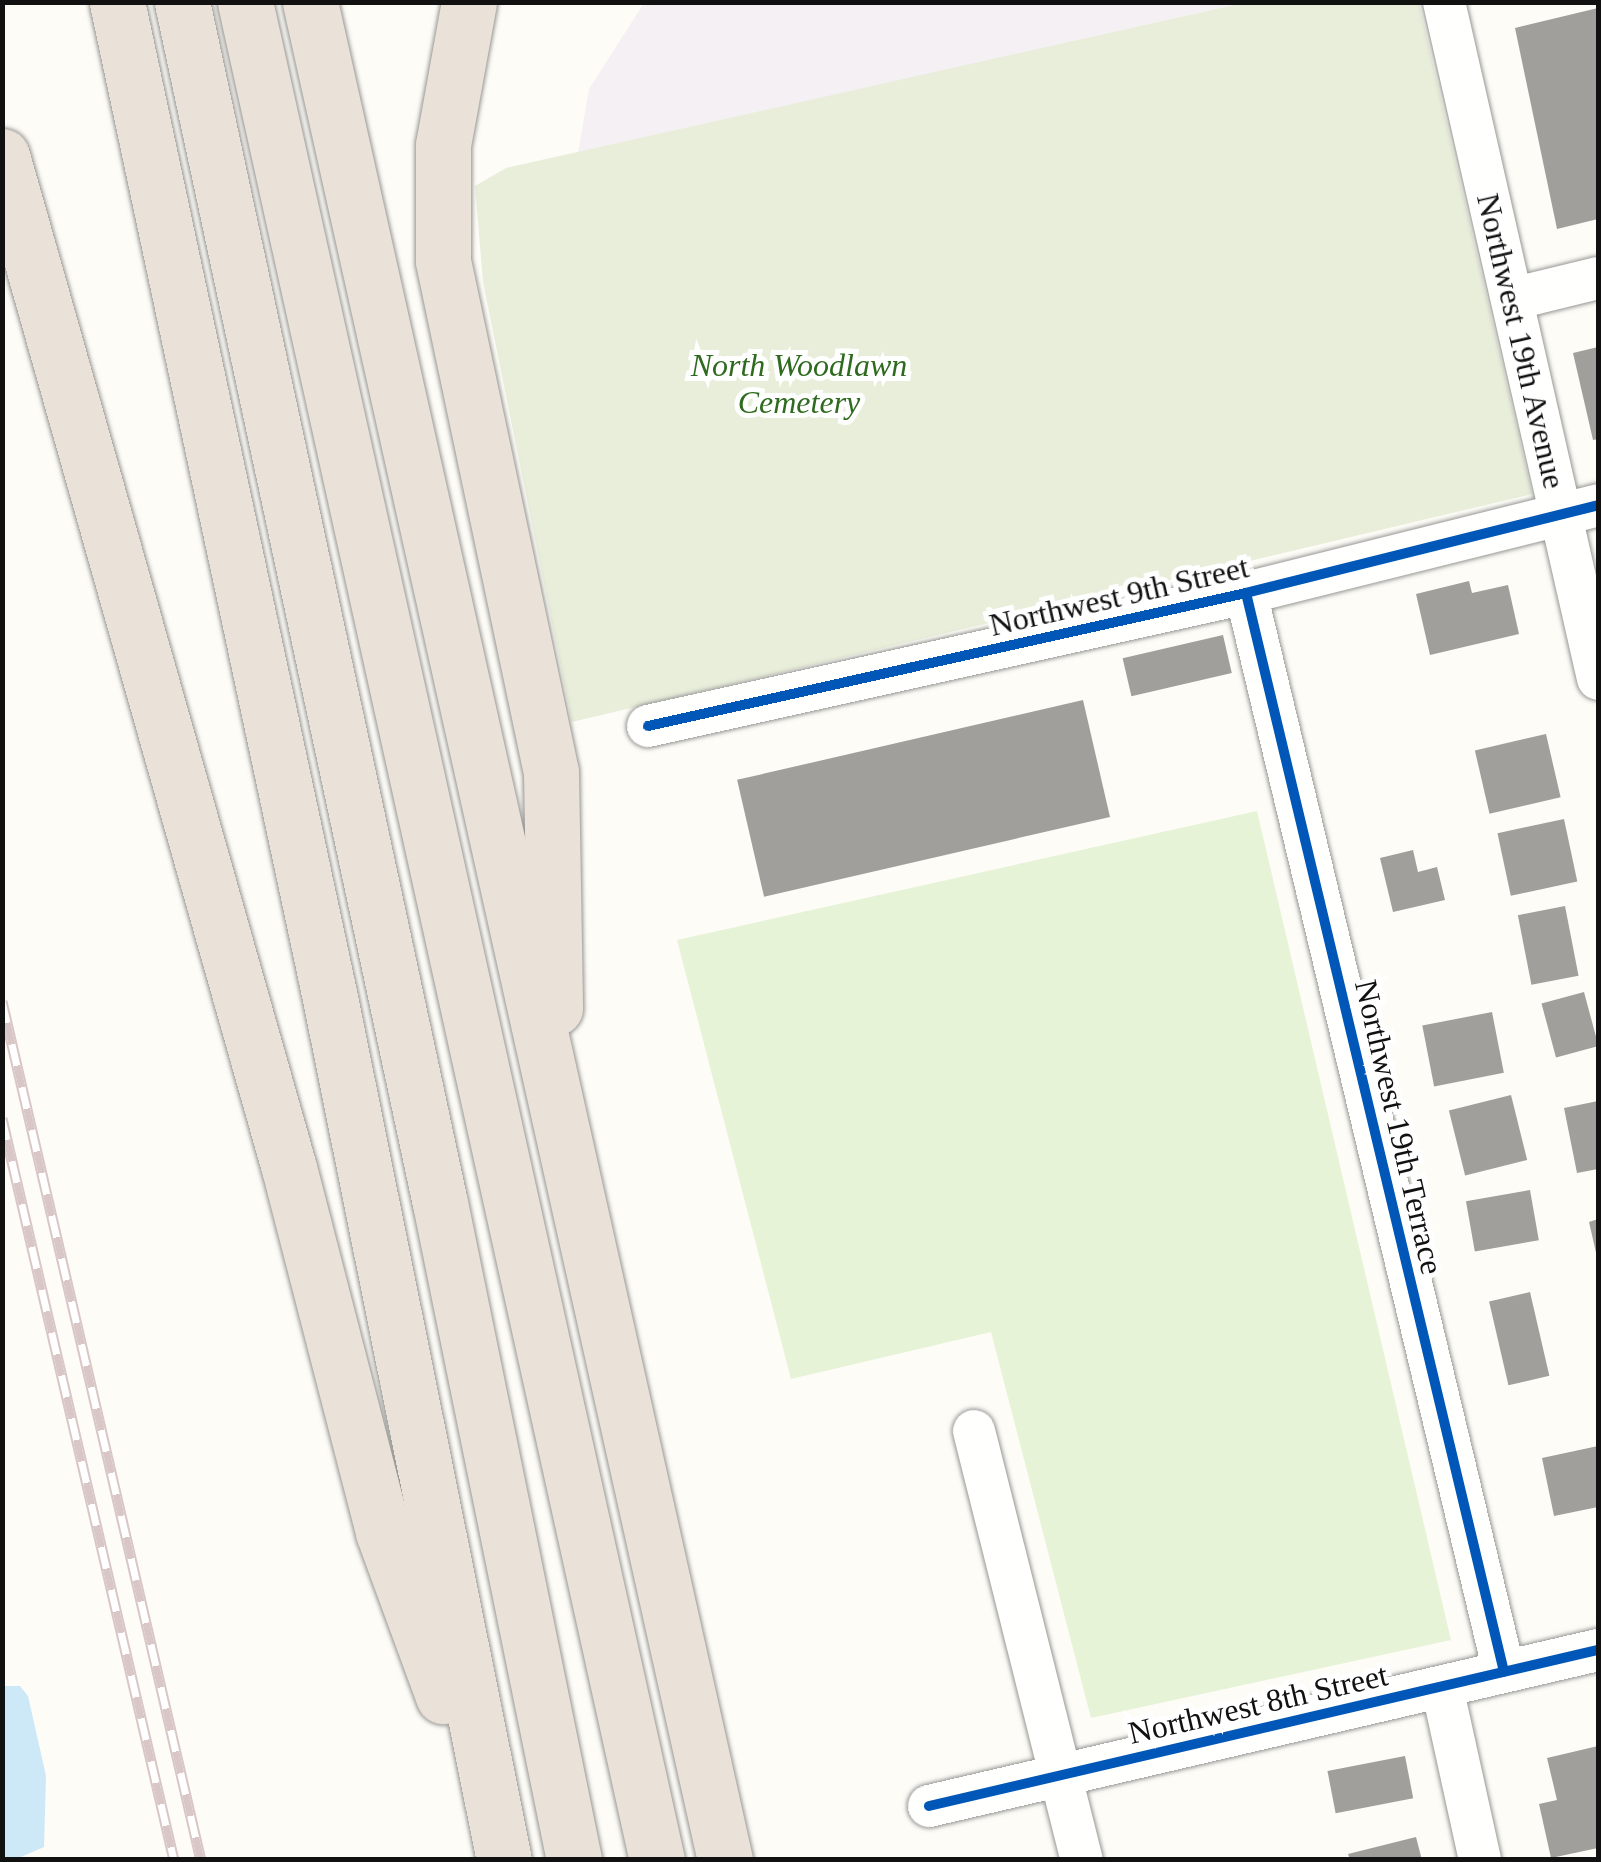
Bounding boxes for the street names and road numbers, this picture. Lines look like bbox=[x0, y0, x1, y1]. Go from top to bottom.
street label: Northwest 19th Avenue bbox=[1468, 189, 1574, 493]
street label: Northwest 9th Street bbox=[986, 548, 1252, 644]
street label: Northwest 19th Terrace bbox=[1346, 976, 1452, 1278]
street label: Northwest 8th Street bbox=[1125, 1656, 1391, 1752]

